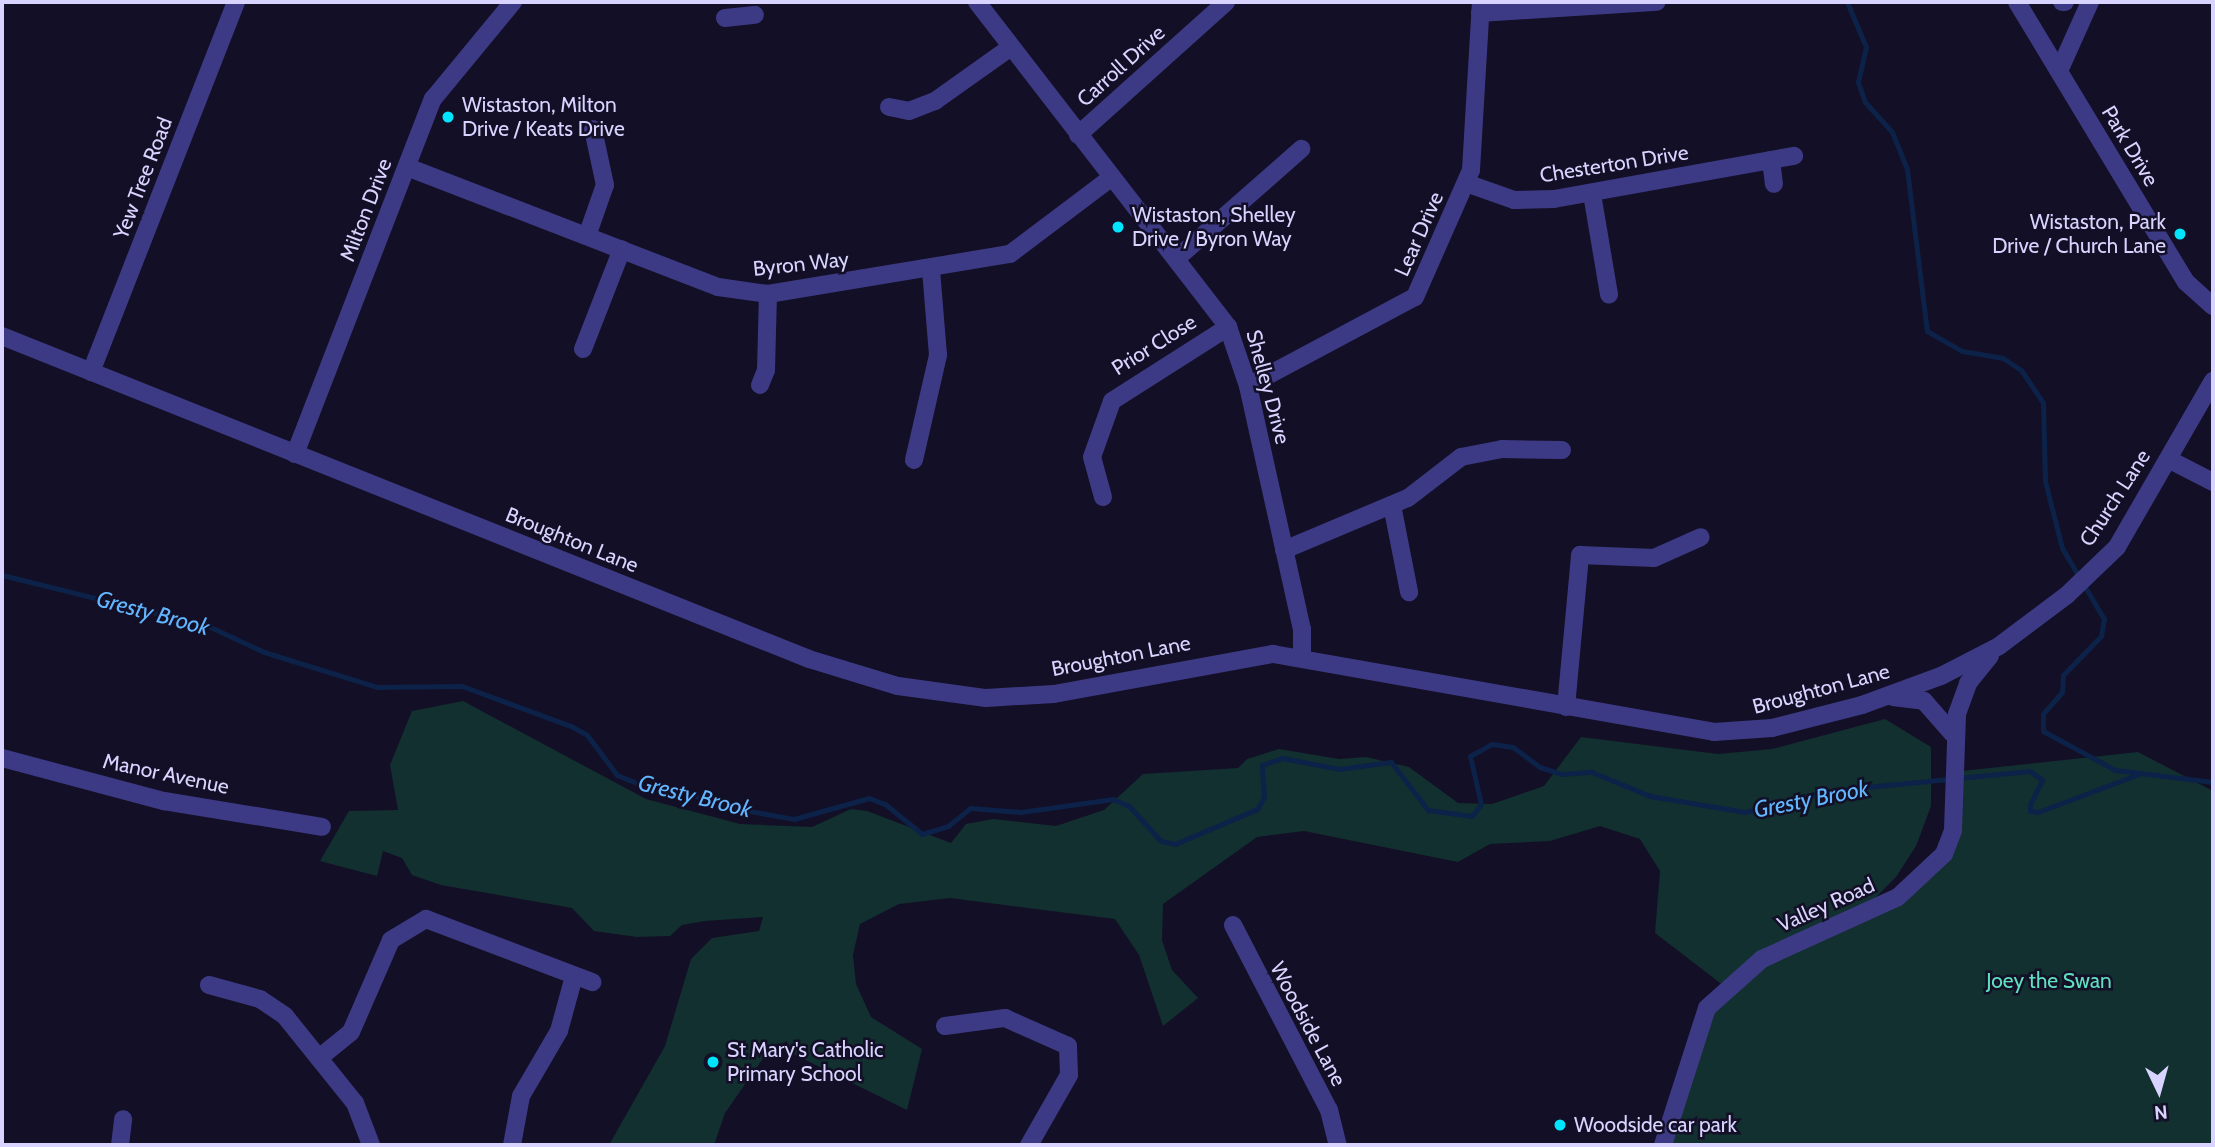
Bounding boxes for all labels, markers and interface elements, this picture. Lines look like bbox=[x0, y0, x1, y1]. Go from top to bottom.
street label: Carroll Drive bbox=[1072, 20, 1170, 112]
place label: Wistaston, Milton Drive / Keats Drive bbox=[462, 92, 625, 142]
street label: Park Drive bbox=[2096, 101, 2164, 191]
marker: Wistaston, Milton Drive / Keats Drive bbox=[440, 109, 456, 125]
street label: Yew Tree Road bbox=[108, 114, 178, 242]
street label: Chesterton Drive bbox=[1538, 140, 1690, 188]
street label: Milton Drive bbox=[335, 155, 397, 265]
street label: Lear Drive bbox=[1389, 188, 1449, 280]
place label: Wistaston, Shelley Drive / Byron Way bbox=[1132, 202, 1296, 252]
place label: Wistaston, Park Drive / Church Lane bbox=[1992, 209, 2166, 259]
marker: Wistaston, Shelley Drive / Byron Way bbox=[1110, 219, 1126, 235]
marker: Wistaston, Park Drive / Church Lane bbox=[2172, 226, 2188, 242]
street label: Byron Way bbox=[752, 246, 850, 282]
street label: Prior Close bbox=[1107, 309, 1201, 381]
street label: Shelley Drive bbox=[1241, 327, 1295, 447]
street label: Church Lane bbox=[2074, 445, 2156, 551]
street label: Broughton Lane bbox=[502, 502, 642, 578]
water label: Gresty Brook bbox=[93, 585, 213, 641]
street label: Broughton Lane bbox=[1049, 630, 1193, 682]
street label: Broughton Lane bbox=[1750, 659, 1892, 719]
street label: Manor Avenue bbox=[101, 748, 231, 800]
water label: Gresty Brook bbox=[635, 769, 755, 823]
water label: Gresty Brook bbox=[1751, 774, 1871, 824]
street label: Valley Road bbox=[1774, 872, 1878, 938]
street label: Woodside Lane bbox=[1265, 958, 1351, 1090]
park label: Joey the Swan bbox=[1986, 968, 2112, 994]
place label: St Mary's Catholic Primary School bbox=[727, 1037, 884, 1087]
marker: St Mary's Catholic Primary School bbox=[705, 1054, 721, 1070]
north arrow bbox=[2124, 1056, 2194, 1126]
text: N bbox=[2153, 1100, 2169, 1124]
place label: Woodside car park bbox=[1574, 1112, 1737, 1138]
marker: Woodside car park bbox=[1552, 1117, 1568, 1133]

